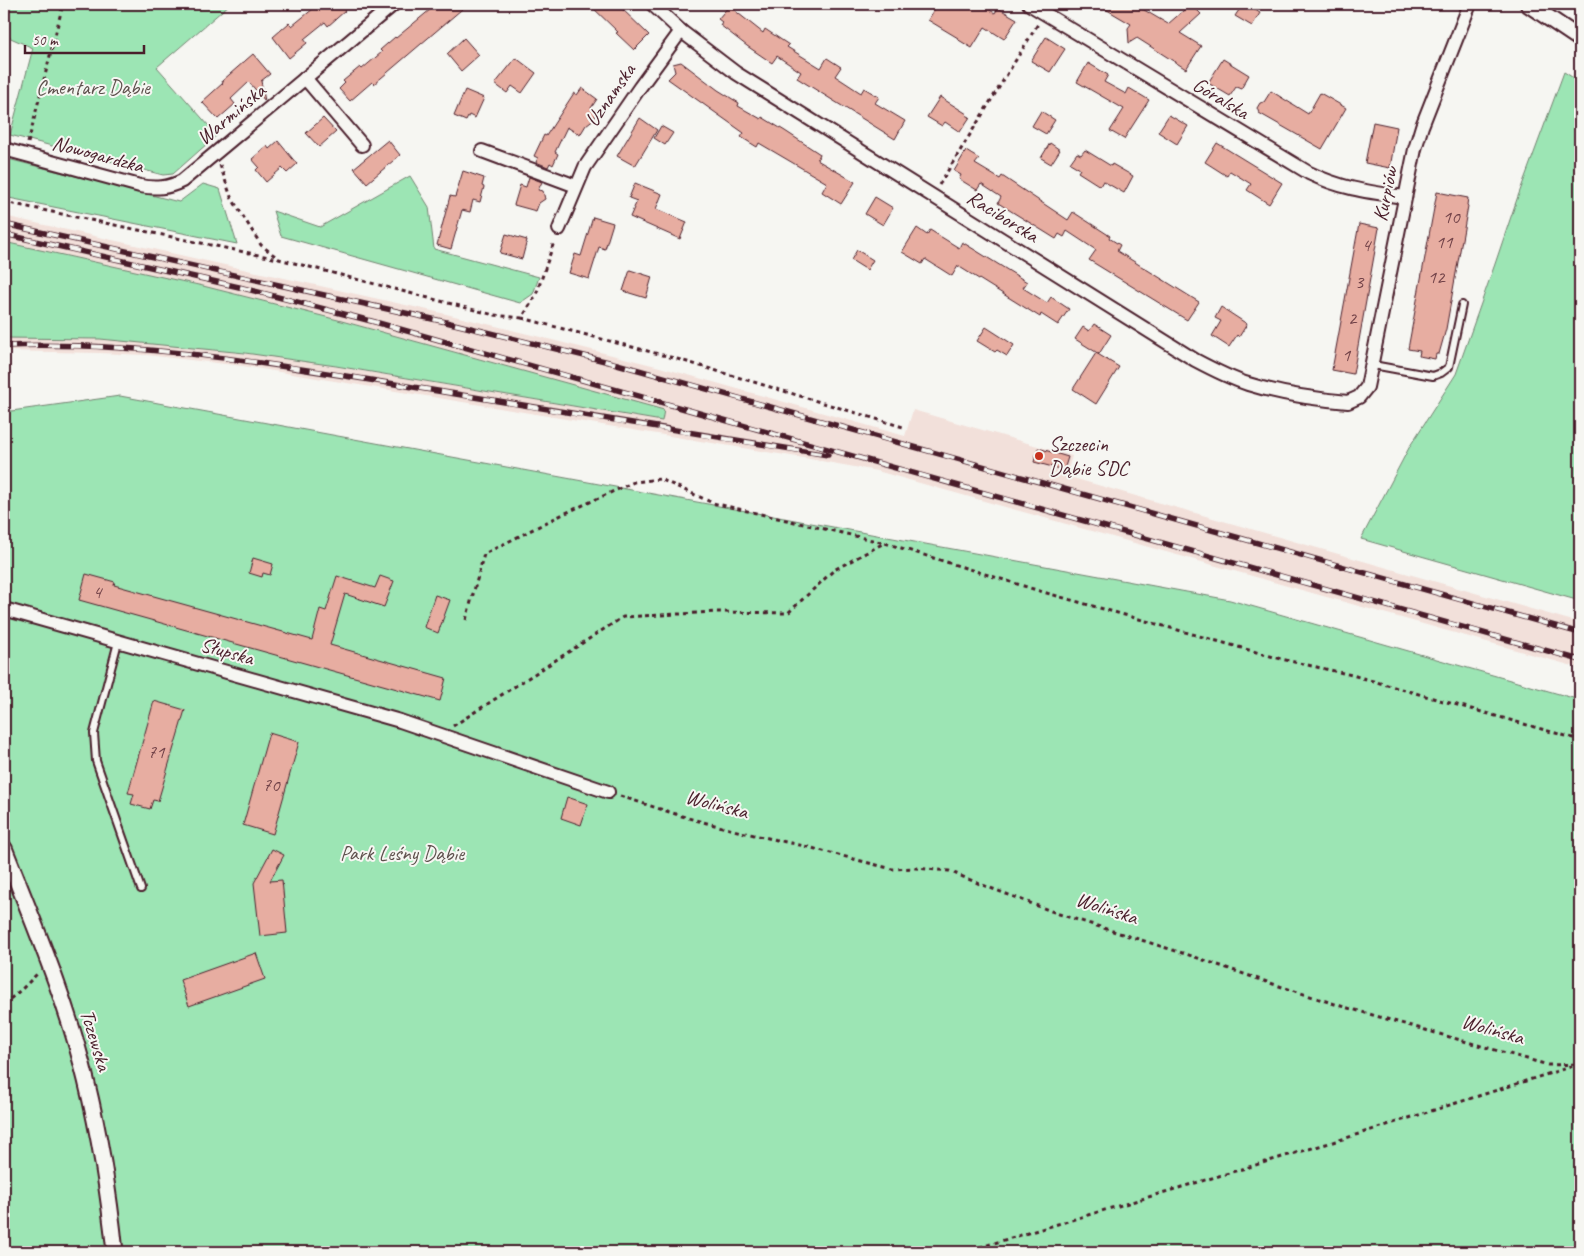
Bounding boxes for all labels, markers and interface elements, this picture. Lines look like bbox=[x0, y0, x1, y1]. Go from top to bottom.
scale bar bbox=[25, 22, 144, 54]
text: 50 m bbox=[32, 31, 59, 50]
street label: Uznamska bbox=[579, 57, 642, 132]
street label: Góralska bbox=[1188, 71, 1255, 126]
park label: Cmentarz Dąbie bbox=[36, 74, 151, 100]
street label: Warmińska bbox=[191, 76, 272, 150]
street label: Nowogardzka bbox=[50, 129, 148, 179]
street label: Kurpiów bbox=[1367, 162, 1404, 223]
street label: Raciborska bbox=[962, 184, 1045, 249]
house number: 10 bbox=[1442, 205, 1461, 229]
house number: 11 bbox=[1435, 230, 1454, 254]
house number: 4 bbox=[1362, 233, 1373, 257]
house number: 12 bbox=[1427, 265, 1446, 289]
house number: 3 bbox=[1355, 270, 1365, 294]
house number: 2 bbox=[1348, 306, 1358, 330]
house number: 1 bbox=[1342, 343, 1352, 367]
place label: Szczecin Dąbie SDC bbox=[1049, 431, 1131, 481]
marker: Szczecin Dąbie SDC bbox=[1033, 450, 1045, 462]
house number: 4 bbox=[93, 580, 104, 604]
street label: Słupska bbox=[198, 631, 258, 671]
house number: 71 bbox=[147, 740, 166, 764]
house number: 70 bbox=[262, 773, 281, 797]
street label: Wolińska bbox=[683, 783, 753, 825]
park label: Park Leśny Dąbie bbox=[340, 840, 465, 866]
street label: Wolińska bbox=[1073, 886, 1143, 931]
street label: Tczewska bbox=[74, 1006, 118, 1075]
street label: Wolińska bbox=[1459, 1008, 1529, 1051]

